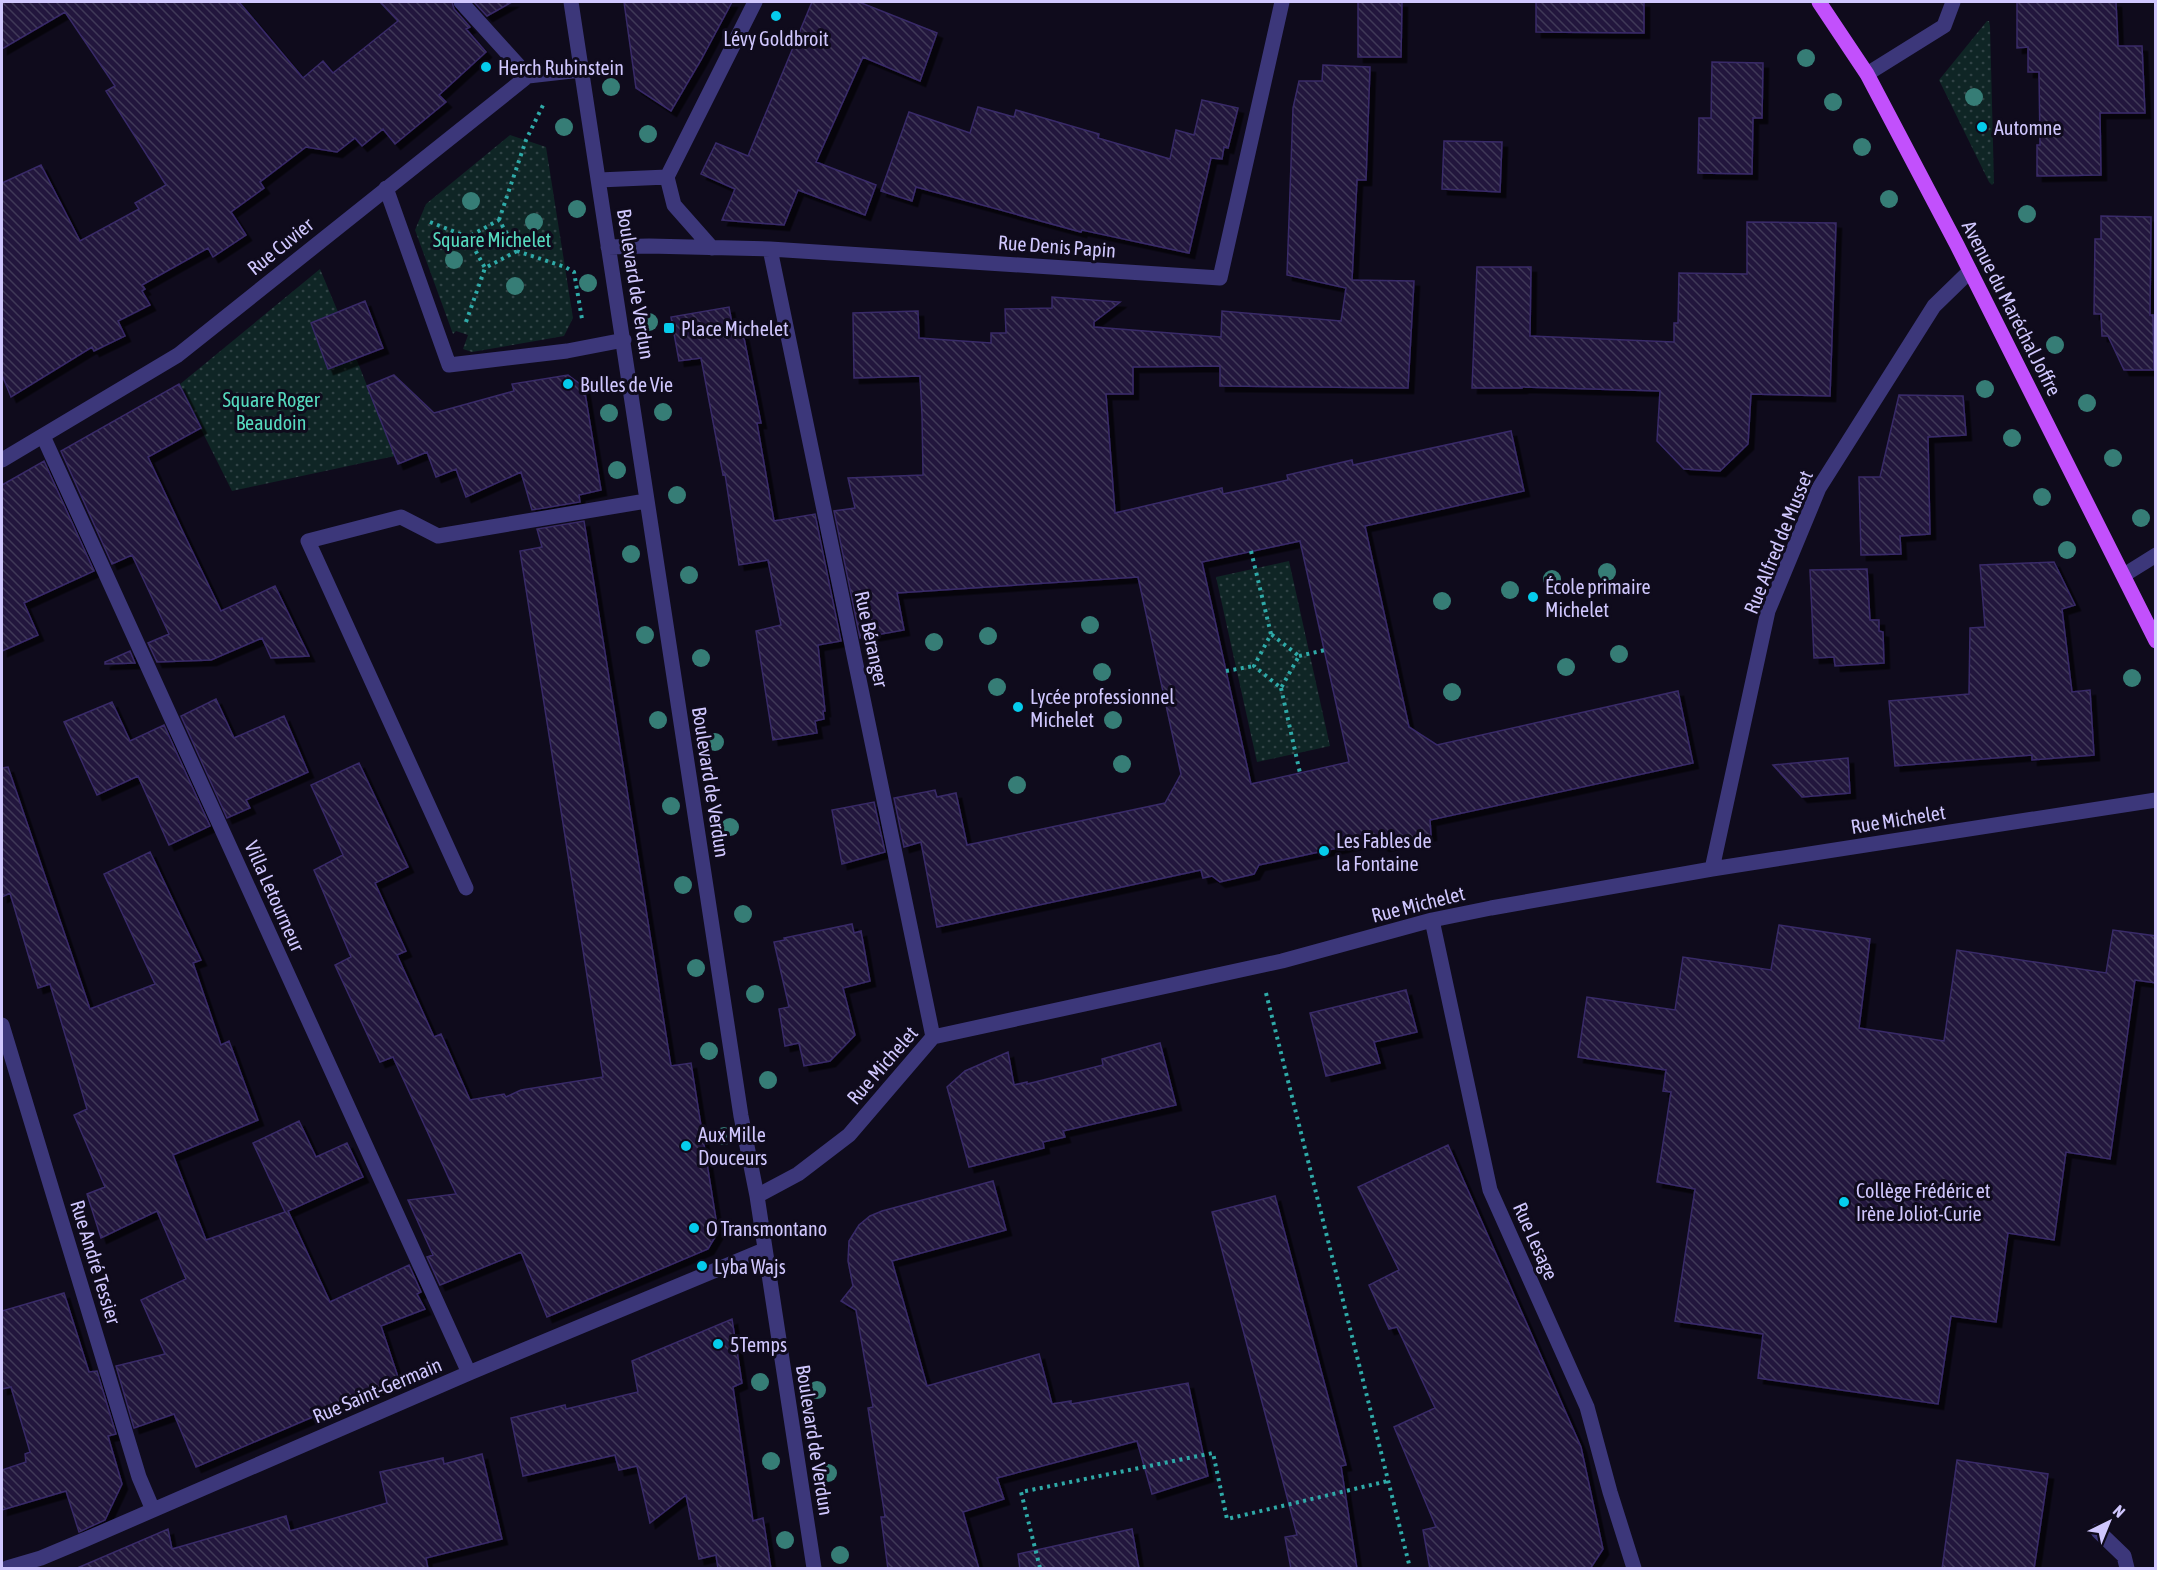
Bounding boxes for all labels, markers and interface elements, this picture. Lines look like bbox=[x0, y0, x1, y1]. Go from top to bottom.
marker: Lévy Goldbroit bbox=[769, 9, 783, 23]
place label: Lévy Goldbroit bbox=[723, 27, 829, 50]
place label: Herch Rubinstein bbox=[498, 56, 624, 79]
marker: Herch Rubinstein bbox=[479, 60, 493, 74]
place label: Automne bbox=[1994, 116, 2062, 139]
marker: Automne bbox=[1975, 120, 1989, 134]
street label: Boulevard de Verdun bbox=[613, 207, 659, 361]
street label: Rue Cuvier bbox=[242, 212, 318, 279]
street label: Avenue du Maréchal Joffre bbox=[1958, 217, 2066, 399]
park label: Square Michelet bbox=[433, 228, 552, 251]
street label: Rue Denis Papin bbox=[997, 230, 1117, 262]
place label: Place Michelet bbox=[681, 317, 789, 340]
marker: Place Michelet bbox=[662, 321, 676, 335]
place label: Bulles de Vie bbox=[580, 373, 673, 396]
marker: Bulles de Vie bbox=[561, 377, 575, 391]
park label: Square Roger Beaudoin bbox=[222, 388, 321, 434]
street label: Rue Alfred de Musset bbox=[1739, 467, 1817, 617]
place label: École primaire Michelet bbox=[1545, 575, 1651, 621]
street label: Rue Béranger bbox=[851, 589, 894, 690]
marker: École primaire Michelet bbox=[1526, 590, 1540, 604]
place label: Lycée professionnel Michelet bbox=[1030, 685, 1175, 731]
marker: Lycée professionnel Michelet bbox=[1011, 700, 1025, 714]
street label: Boulevard de Verdun bbox=[688, 705, 734, 859]
street label: Rue Michelet bbox=[1849, 800, 1947, 838]
place label: Les Fables de la Fontaine bbox=[1336, 829, 1432, 875]
street label: Villa Letourneur bbox=[240, 837, 310, 956]
marker: Les Fables de la Fontaine bbox=[1317, 844, 1331, 858]
street label: Rue Michelet bbox=[1369, 881, 1467, 927]
street label: Rue Michelet bbox=[842, 1021, 922, 1109]
place label: Aux Mille Douceurs bbox=[698, 1123, 767, 1169]
marker: Aux Mille Douceurs bbox=[679, 1139, 693, 1153]
place label: Collège Frédéric et Irène Joliot-Curie bbox=[1856, 1179, 1991, 1225]
marker: Collège Frédéric et Irène Joliot-Curie bbox=[1837, 1195, 1851, 1209]
street label: Rue André Tessier bbox=[66, 1197, 126, 1328]
street label: Rue Lesage bbox=[1509, 1199, 1563, 1283]
place label: O Transmontano bbox=[706, 1217, 827, 1240]
marker: O Transmontano bbox=[687, 1221, 701, 1235]
place label: Lyba Wajs bbox=[714, 1255, 786, 1278]
marker: Lyba Wajs bbox=[695, 1259, 709, 1273]
place label: 5Temps bbox=[730, 1333, 787, 1356]
marker: 5Temps bbox=[711, 1337, 725, 1351]
street label: Rue Saint-Germain bbox=[309, 1352, 445, 1428]
street label: Boulevard de Verdun bbox=[792, 1363, 838, 1517]
north arrow bbox=[2079, 1492, 2139, 1552]
text: N bbox=[2110, 1501, 2129, 1521]

